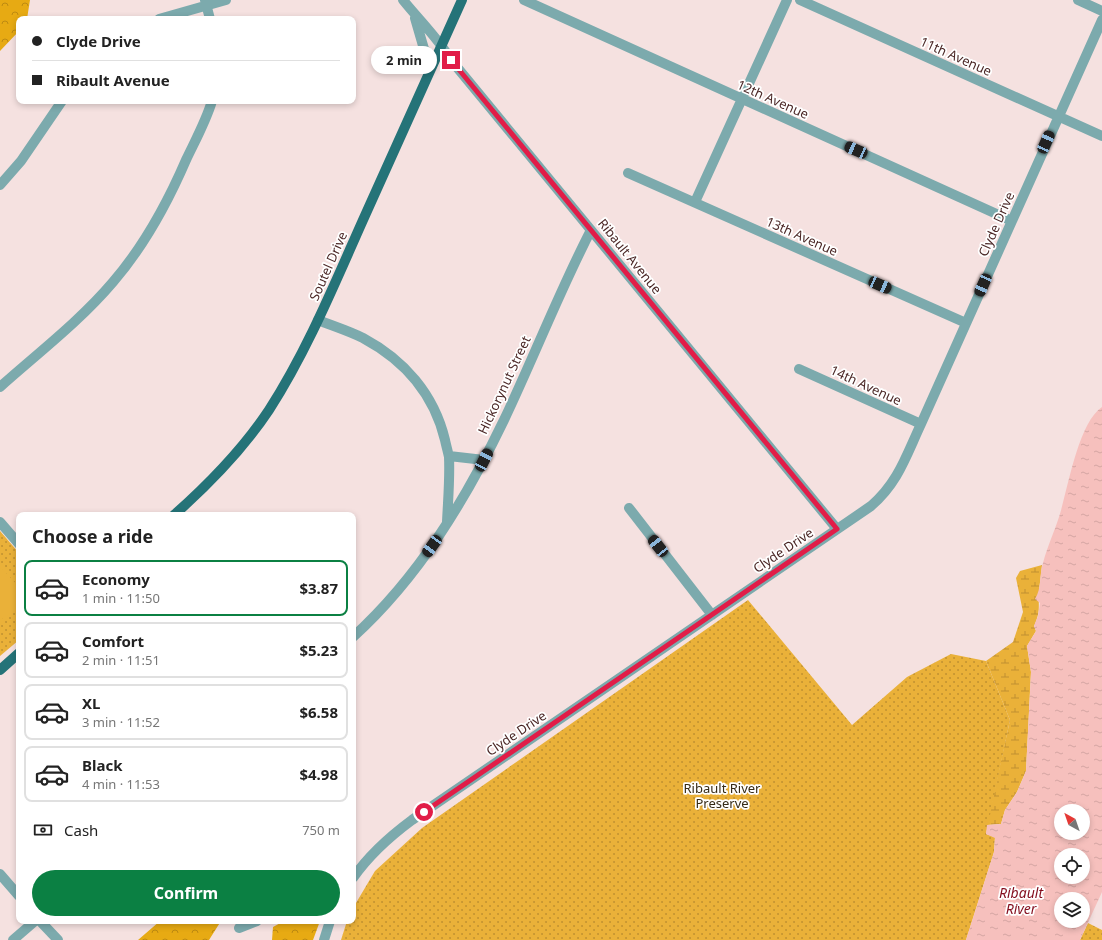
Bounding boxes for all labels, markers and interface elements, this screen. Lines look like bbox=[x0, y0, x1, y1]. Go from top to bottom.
text: Clyde Drive bbox=[56, 31, 141, 51]
street label: 11th Avenue bbox=[917, 32, 995, 80]
callout: 2 min bbox=[371, 46, 437, 74]
text: 2 min bbox=[386, 51, 422, 69]
route end bbox=[442, 51, 460, 69]
text: Ribault Avenue bbox=[56, 70, 170, 90]
street label: 12th Avenue bbox=[734, 75, 812, 123]
car bbox=[1036, 129, 1056, 155]
car bbox=[843, 140, 869, 160]
street label: Clyde Drive bbox=[974, 189, 1018, 259]
street label: 13th Avenue bbox=[763, 212, 841, 260]
street label: Ribault Avenue bbox=[594, 215, 666, 297]
street label: Soutel Drive bbox=[305, 229, 351, 303]
car bbox=[973, 272, 993, 298]
car bbox=[867, 275, 893, 295]
street label: Hickorynut Street bbox=[473, 333, 535, 437]
street label: 14th Avenue bbox=[827, 361, 905, 409]
car bbox=[473, 447, 495, 473]
street label: Clyde Drive bbox=[749, 523, 817, 577]
text: Choose a ride bbox=[32, 524, 153, 548]
car bbox=[420, 533, 444, 559]
car bbox=[646, 533, 670, 559]
text: Economy bbox=[82, 569, 150, 589]
icon: car bbox=[34, 570, 70, 606]
text: $3.87 bbox=[299, 578, 338, 598]
text: 1 min · 11:50 bbox=[82, 589, 160, 607]
text: Comfort bbox=[82, 631, 144, 651]
icon: car bbox=[34, 632, 70, 668]
text: $5.23 bbox=[299, 640, 338, 660]
text: 2 min · 11:51 bbox=[82, 651, 160, 669]
text: XL bbox=[82, 693, 100, 713]
icon: car bbox=[34, 694, 70, 730]
text: $6.58 bbox=[299, 702, 338, 722]
street label: Clyde Drive bbox=[482, 706, 550, 760]
text: 3 min · 11:52 bbox=[82, 713, 160, 731]
text: Black bbox=[82, 755, 122, 775]
icon: car bbox=[34, 756, 70, 792]
text: $4.98 bbox=[299, 764, 338, 784]
text: 4 min · 11:53 bbox=[82, 775, 160, 793]
park label: Ribault River Preserve bbox=[684, 779, 761, 812]
route start bbox=[415, 803, 433, 821]
north arrow bbox=[1054, 804, 1090, 840]
map controls bbox=[1054, 804, 1090, 928]
icon: cash bbox=[32, 819, 54, 841]
text: Cash bbox=[64, 820, 98, 840]
text: 750 m bbox=[302, 821, 340, 839]
button: locate bbox=[1054, 848, 1090, 884]
button: Confirm bbox=[32, 870, 340, 916]
water label: Ribault River bbox=[999, 883, 1044, 918]
button: layers bbox=[1054, 892, 1090, 928]

